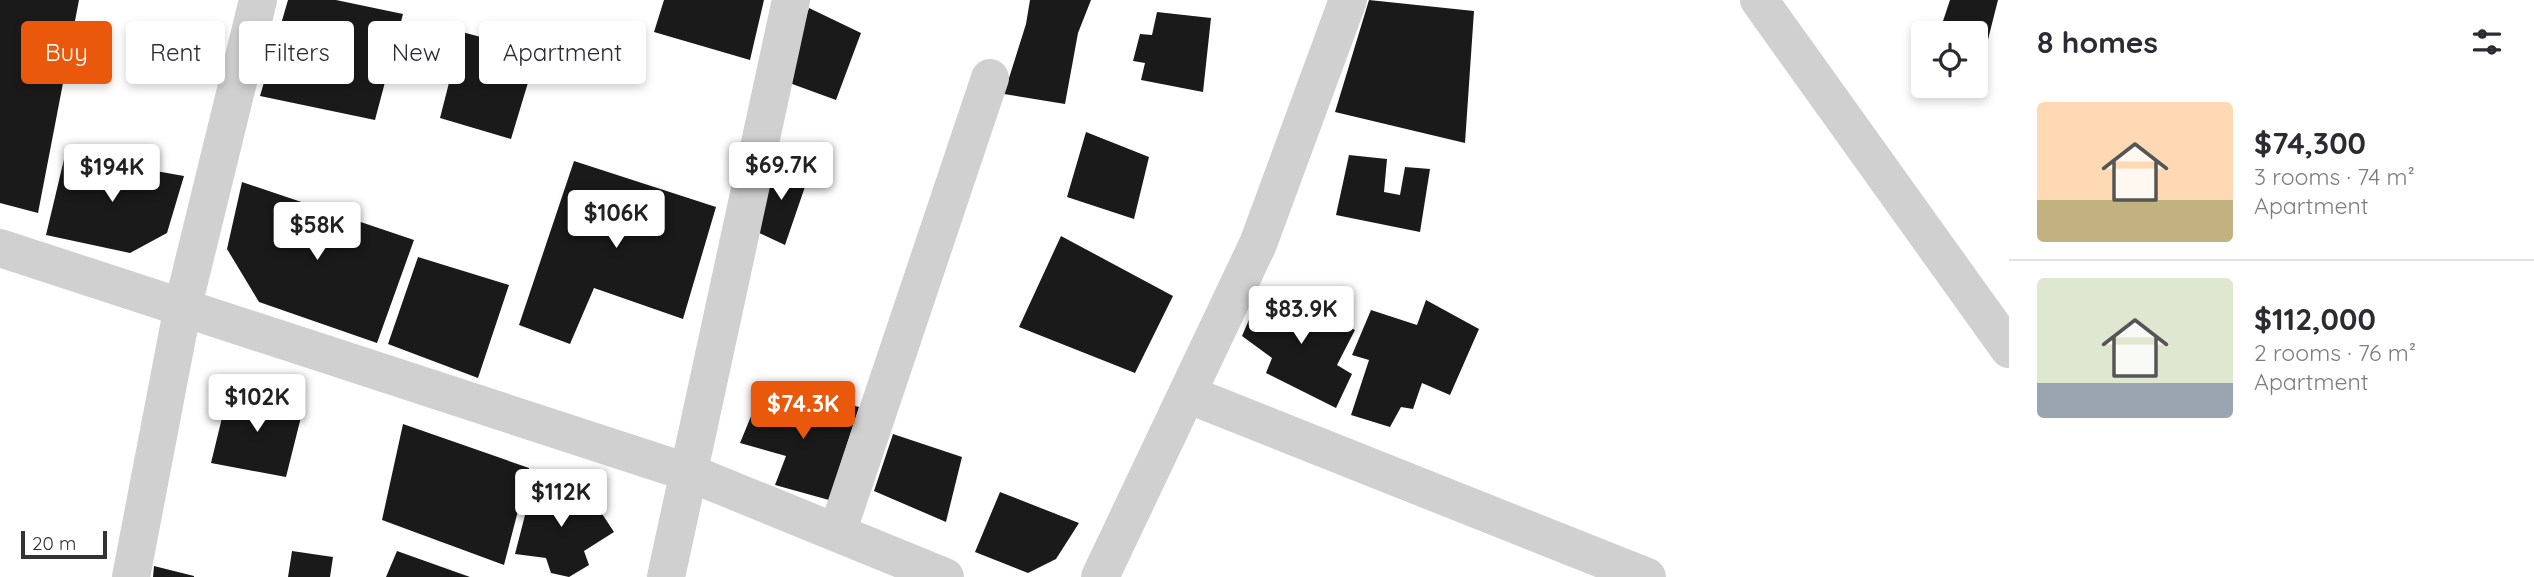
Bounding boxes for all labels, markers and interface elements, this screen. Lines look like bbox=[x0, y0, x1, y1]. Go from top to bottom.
chip: Buy bbox=[21, 21, 112, 84]
chip: Rent bbox=[126, 21, 225, 84]
chip: Filters bbox=[239, 21, 354, 84]
chip: New bbox=[368, 21, 465, 84]
chip: Apartment bbox=[479, 21, 646, 84]
map controls bbox=[1911, 21, 1988, 98]
button: locate bbox=[1911, 21, 1988, 98]
text: 8 homes bbox=[2037, 23, 2158, 61]
icon: filters bbox=[2468, 23, 2506, 61]
text: $74,300 bbox=[2254, 124, 2366, 162]
icon: home bbox=[2093, 130, 2177, 214]
pin: $69.7K bbox=[724, 142, 838, 202]
pin: $194K bbox=[63, 144, 161, 204]
text: $69.7K bbox=[745, 150, 817, 179]
text: $194K bbox=[80, 152, 144, 181]
text: 3 rooms · 74 m² bbox=[2254, 162, 2415, 191]
pin: $106K bbox=[567, 190, 665, 250]
text: Apartment bbox=[2254, 191, 2368, 220]
text: $106K bbox=[584, 198, 648, 227]
pin: $58K bbox=[276, 202, 358, 262]
text: $58K bbox=[290, 210, 344, 239]
pin: $83.9K bbox=[1244, 286, 1358, 346]
text: $83.9K bbox=[1265, 294, 1337, 323]
text: $112,000 bbox=[2254, 300, 2376, 338]
icon: home bbox=[2093, 306, 2177, 390]
text: 2 rooms · 76 m² bbox=[2254, 338, 2416, 367]
text: Apartment bbox=[2254, 367, 2368, 396]
pin: $102K bbox=[208, 374, 306, 434]
text: $102K bbox=[225, 382, 289, 411]
pin: $74.3K bbox=[746, 382, 860, 441]
text: $74.3K bbox=[767, 389, 839, 418]
pin: $112K bbox=[512, 470, 610, 529]
text: $112K bbox=[531, 477, 591, 506]
scale bar bbox=[21, 528, 107, 560]
text: 20 m bbox=[32, 531, 76, 555]

